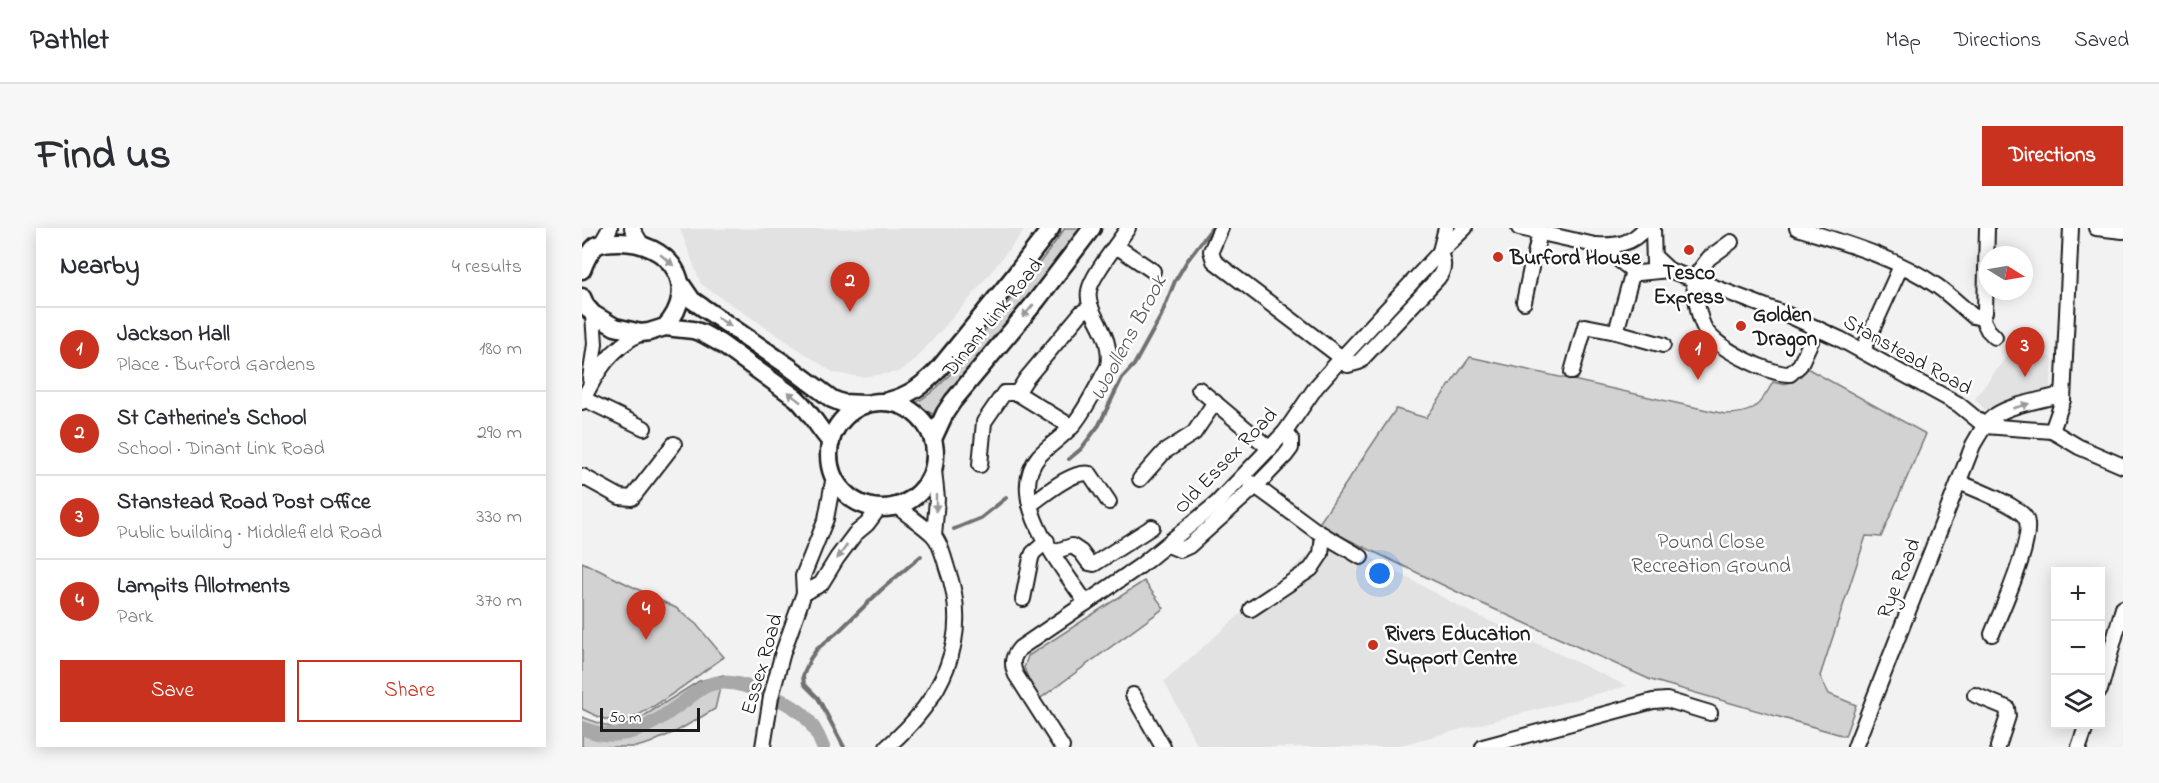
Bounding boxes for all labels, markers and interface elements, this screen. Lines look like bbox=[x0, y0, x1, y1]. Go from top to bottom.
text: Pathlet bbox=[30, 21, 109, 62]
text: Map bbox=[1885, 26, 1921, 56]
text: Directions bbox=[1954, 26, 2041, 56]
text: Saved bbox=[2074, 26, 2129, 56]
text: Find us bbox=[36, 126, 171, 187]
button: Directions bbox=[1982, 126, 2123, 186]
marker: Tesco Express bbox=[1682, 243, 1696, 257]
place label: Burford House bbox=[1509, 244, 1641, 274]
north arrow bbox=[1979, 246, 2033, 300]
text: Nearby bbox=[60, 248, 139, 286]
marker: Burford House bbox=[1491, 250, 1505, 264]
street label: Dinant Link Road bbox=[935, 252, 1051, 385]
text: 4 results bbox=[452, 253, 522, 282]
one-way arrow bbox=[659, 253, 674, 266]
place label: Tesco Express bbox=[1654, 259, 1725, 313]
pin: 2 bbox=[830, 262, 870, 312]
water label: Woollens Brook bbox=[1083, 269, 1177, 407]
place label: Golden Dragon bbox=[1752, 301, 1817, 357]
one-way arrow bbox=[1022, 303, 1035, 318]
street label: Stanstead Road bbox=[1837, 308, 1977, 404]
one-way arrow bbox=[716, 317, 733, 328]
text: Jackson Hall bbox=[117, 319, 230, 351]
marker: Golden Dragon bbox=[1734, 319, 1748, 333]
pin: 3 bbox=[2006, 328, 2044, 377]
pin: 1 bbox=[1678, 330, 1718, 380]
text: 1 bbox=[76, 335, 83, 364]
text: 180 m bbox=[479, 335, 522, 364]
text: Place · Burford Gardens bbox=[117, 351, 315, 380]
one-way arrow bbox=[786, 391, 802, 404]
street label: Old Essex Road bbox=[1168, 401, 1285, 522]
one-way arrow bbox=[2012, 401, 2030, 410]
text: St Catherine's School bbox=[117, 403, 306, 435]
text: 2 bbox=[75, 419, 84, 448]
text: 290 m bbox=[477, 419, 522, 448]
text: School · Dinant Link Road bbox=[117, 435, 325, 464]
text: Stanstead Road Post Office bbox=[117, 487, 371, 519]
one-way arrow bbox=[931, 493, 941, 512]
text: 3 bbox=[75, 503, 84, 532]
text: 330 m bbox=[476, 503, 522, 532]
text: Public building · Middlefield Road bbox=[117, 519, 382, 548]
park label: Pound Close Recreation Ground bbox=[1631, 528, 1791, 582]
street label: Rye Road bbox=[1870, 534, 1931, 624]
one-way arrow bbox=[836, 543, 848, 559]
your location bbox=[1365, 559, 1394, 588]
map controls bbox=[2051, 567, 2105, 729]
button: + bbox=[2051, 567, 2105, 621]
text: Lampits Allotments bbox=[117, 571, 290, 603]
text: 4 bbox=[75, 587, 84, 616]
text: 370 m bbox=[476, 587, 522, 616]
pin: 4 bbox=[626, 590, 666, 640]
text: Park bbox=[117, 603, 153, 632]
street label: Essex Road bbox=[734, 610, 792, 719]
place label: Rivers Education Support Centre bbox=[1385, 620, 1530, 674]
button: − bbox=[2051, 621, 2105, 675]
marker: Rivers Education Support Centre bbox=[1366, 638, 1380, 652]
button: Save bbox=[60, 660, 285, 722]
button: Share bbox=[297, 660, 522, 722]
button: layers bbox=[2051, 675, 2105, 729]
scale bar bbox=[600, 705, 700, 732]
text: 50 m bbox=[609, 706, 641, 730]

